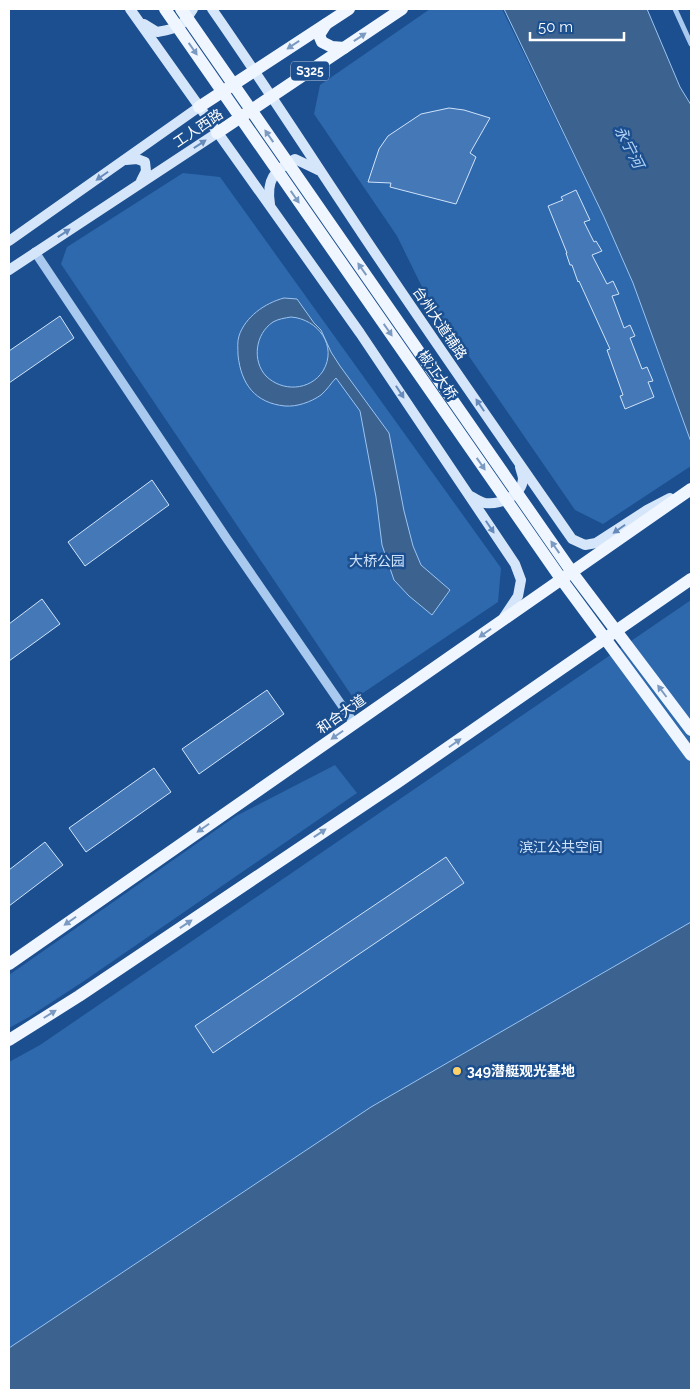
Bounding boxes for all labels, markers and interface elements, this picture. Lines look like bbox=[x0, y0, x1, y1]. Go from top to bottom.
scale bar bbox=[530, 10, 624, 42]
text: 50 m bbox=[538, 18, 573, 36]
one-way arrow bbox=[353, 33, 366, 42]
one-way arrow bbox=[287, 40, 300, 50]
one-way arrow bbox=[188, 42, 198, 56]
road number: S325 bbox=[291, 61, 329, 80]
street label: 工人西路 bbox=[170, 106, 226, 150]
water label: 永宁河 bbox=[611, 123, 649, 174]
one-way arrow bbox=[264, 129, 274, 143]
one-way arrow bbox=[193, 139, 207, 149]
one-way arrow bbox=[95, 171, 109, 181]
one-way arrow bbox=[291, 190, 300, 203]
one-way arrow bbox=[57, 228, 71, 238]
one-way arrow bbox=[357, 263, 367, 276]
street label: 台州大道辅路 bbox=[410, 284, 470, 362]
one-way arrow bbox=[383, 323, 393, 337]
street label: 椒江大桥 bbox=[415, 347, 461, 403]
one-way arrow bbox=[395, 385, 405, 399]
one-way arrow bbox=[475, 399, 485, 412]
one-way arrow bbox=[476, 457, 486, 470]
one-way arrow bbox=[486, 520, 495, 534]
one-way arrow bbox=[613, 524, 626, 535]
one-way arrow bbox=[550, 540, 560, 554]
park label: 大桥公园 bbox=[349, 553, 405, 569]
one-way arrow bbox=[478, 628, 492, 638]
one-way arrow bbox=[657, 684, 667, 698]
street label: 和合大道 bbox=[313, 691, 369, 737]
one-way arrow bbox=[330, 730, 343, 740]
one-way arrow bbox=[448, 738, 462, 748]
one-way arrow bbox=[196, 823, 210, 833]
one-way arrow bbox=[313, 828, 327, 838]
park label: 滨江公共空间 bbox=[519, 839, 603, 855]
one-way arrow bbox=[63, 916, 77, 926]
one-way arrow bbox=[179, 919, 192, 929]
one-way arrow bbox=[44, 1010, 57, 1019]
place label: 349潜艇观光基地 bbox=[467, 1063, 575, 1079]
marker: 349潜艇观光基地 bbox=[451, 1065, 463, 1077]

